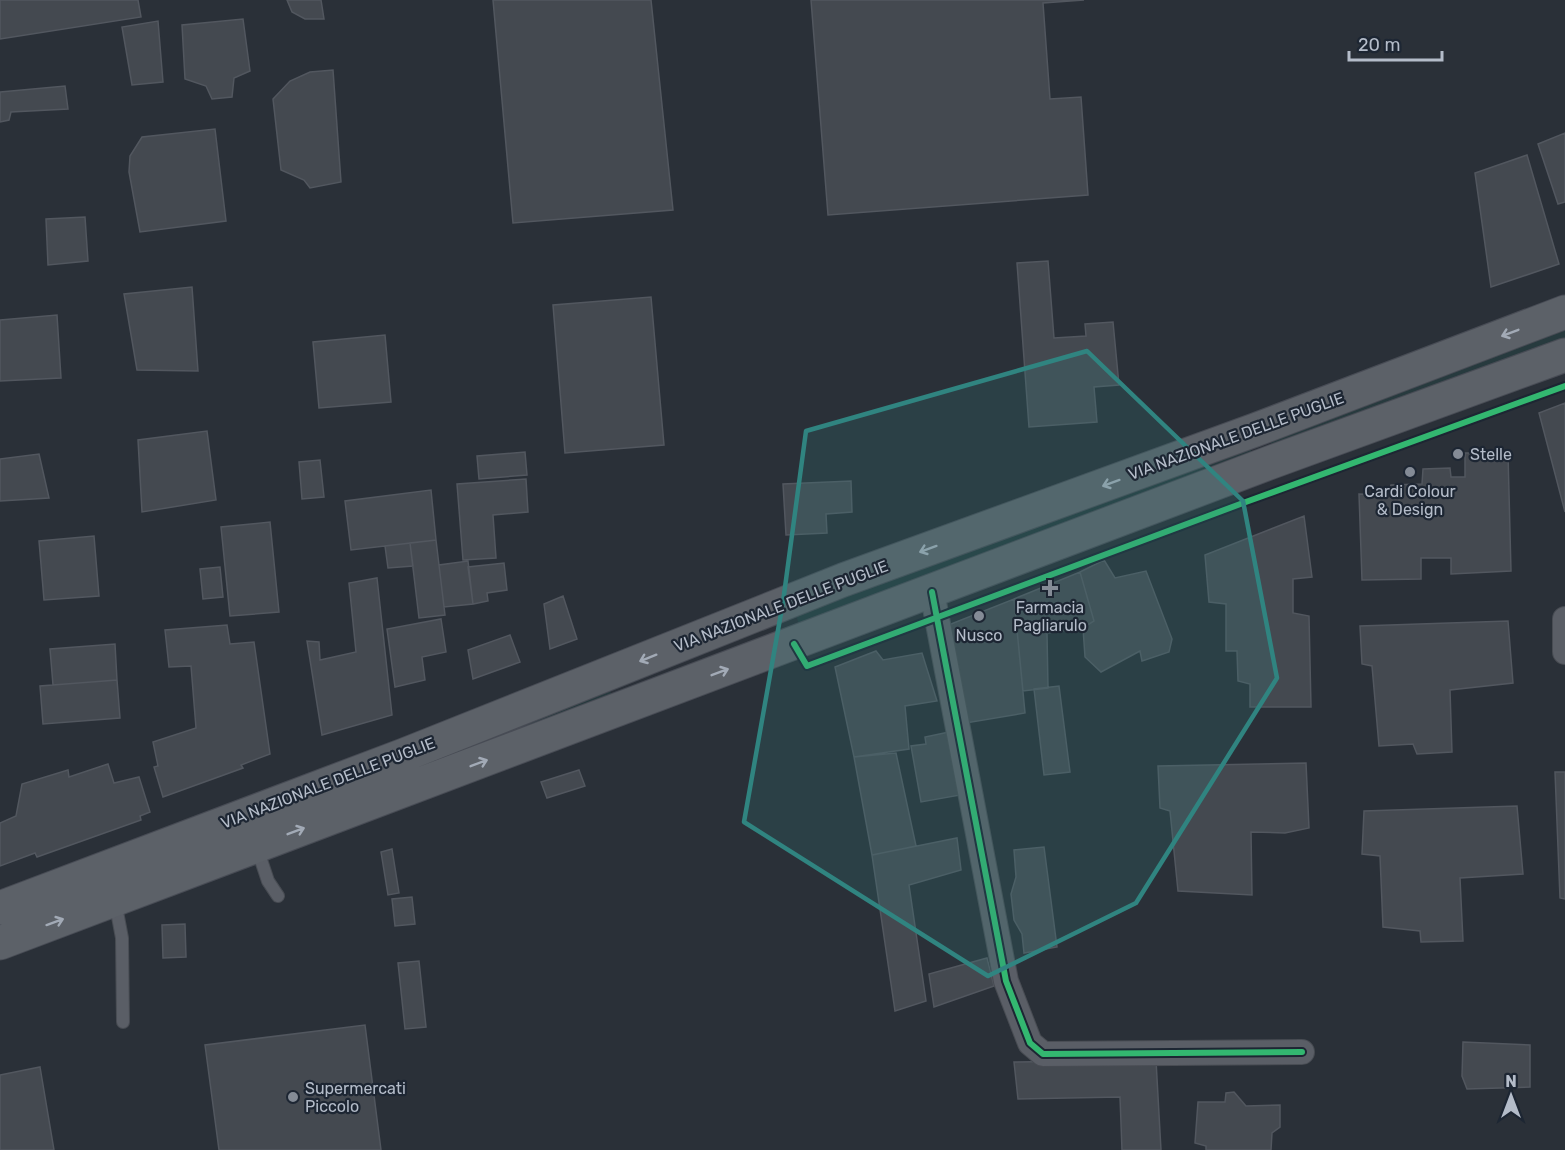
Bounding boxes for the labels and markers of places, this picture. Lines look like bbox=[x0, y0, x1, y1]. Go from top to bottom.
place label: Stelle bbox=[1470, 445, 1512, 464]
marker: Stelle bbox=[1451, 447, 1465, 461]
marker: Cardi Colour & Design bbox=[1403, 465, 1417, 479]
place label: Cardi Colour & Design bbox=[1364, 482, 1456, 519]
marker: Farmacia Pagliarulo bbox=[1043, 581, 1057, 595]
place label: Farmacia Pagliarulo bbox=[1013, 598, 1087, 635]
marker: Nusco bbox=[972, 609, 986, 623]
place label: Nusco bbox=[956, 626, 1002, 645]
place label: Supermercati Piccolo bbox=[305, 1079, 406, 1116]
marker: Supermercati Piccolo bbox=[286, 1090, 300, 1104]

